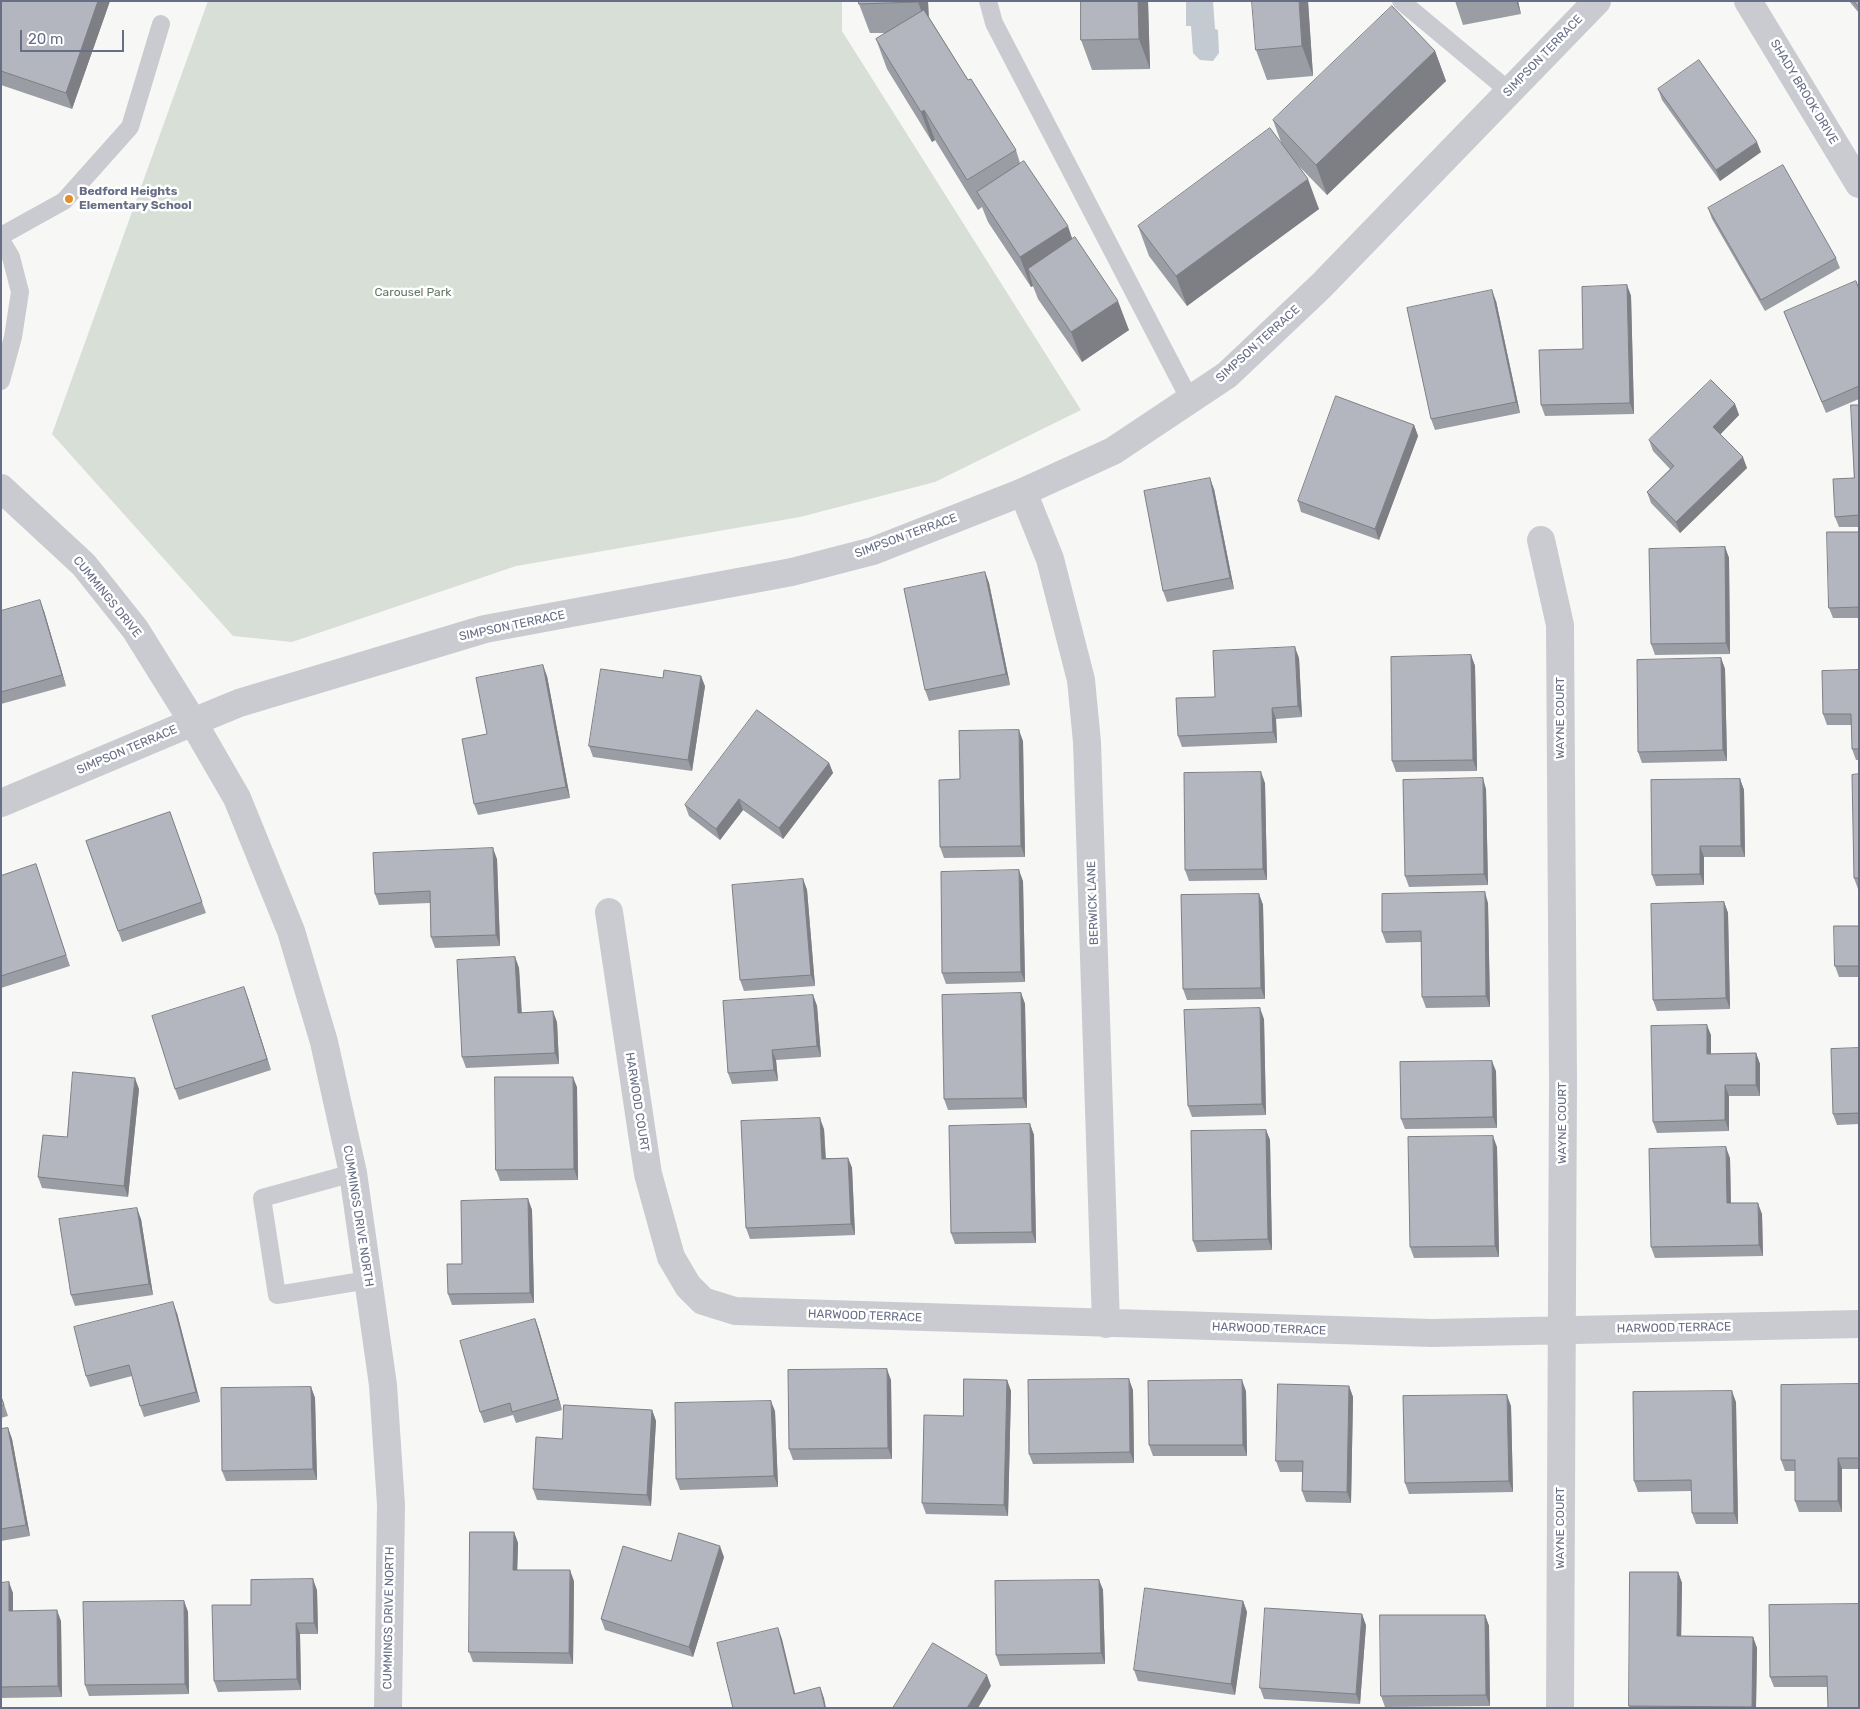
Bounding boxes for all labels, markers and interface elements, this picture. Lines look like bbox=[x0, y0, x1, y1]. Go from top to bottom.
street label: SIMPSON TERRACE bbox=[1500, 12, 1586, 100]
scale bar bbox=[22, 20, 126, 52]
text: 20 m bbox=[28, 30, 63, 48]
street label: SHADY BROOK DRIVE bbox=[1767, 37, 1841, 147]
place label: Bedford Heights Elementary School bbox=[79, 185, 192, 213]
marker: Bedford Heights Elementary School bbox=[63, 193, 75, 205]
park label: Carousel Park bbox=[375, 286, 451, 300]
street label: SIMPSON TERRACE bbox=[1213, 303, 1303, 385]
street label: SIMPSON TERRACE bbox=[853, 511, 959, 561]
street label: CUMMINGS DRIVE bbox=[70, 554, 144, 640]
street label: SIMPSON TERRACE bbox=[458, 608, 566, 644]
street label: WAYNE COURT bbox=[1554, 677, 1568, 759]
street label: SIMPSON TERRACE bbox=[75, 722, 179, 778]
street label: BERWICK LANE bbox=[1084, 861, 1102, 945]
street label: HARWOOD COURT bbox=[622, 1051, 652, 1153]
street label: WAYNE COURT bbox=[1556, 1082, 1570, 1164]
street label: CUMMINGS DRIVE NORTH bbox=[340, 1144, 376, 1288]
street label: HARWOOD TERRACE bbox=[808, 1307, 922, 1325]
street label: HARWOOD TERRACE bbox=[1212, 1320, 1326, 1338]
street label: HARWOOD TERRACE bbox=[1617, 1320, 1731, 1336]
street label: WAYNE COURT bbox=[1554, 1487, 1568, 1569]
street label: CUMMINGS DRIVE NORTH bbox=[381, 1546, 397, 1690]

